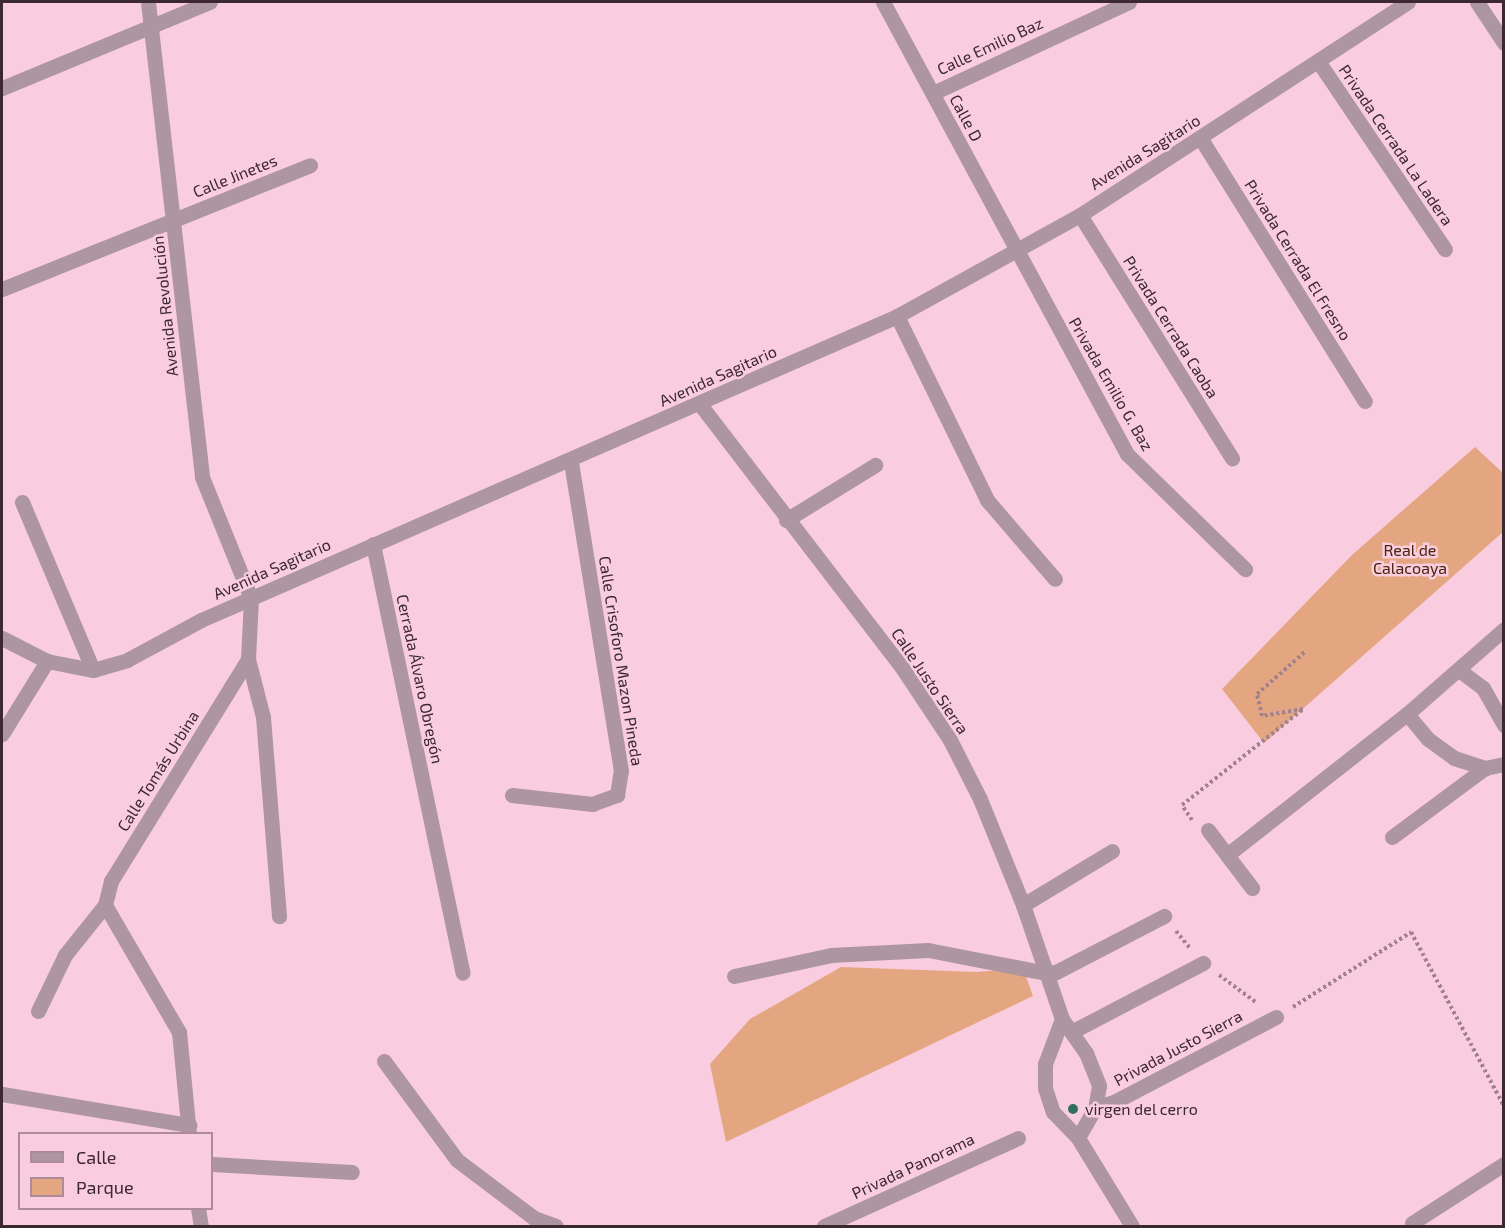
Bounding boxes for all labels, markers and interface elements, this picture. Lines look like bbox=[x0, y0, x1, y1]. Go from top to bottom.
street label: Calle Emilio Baz bbox=[934, 13, 1046, 79]
street label: Privada Cerrada La Ladera bbox=[1335, 61, 1457, 229]
street label: Calle D bbox=[946, 91, 986, 145]
street label: Avenida Sagitario bbox=[1086, 110, 1204, 194]
street label: Calle Jinetes bbox=[190, 150, 280, 202]
street label: Privada Cerrada El Fresno bbox=[1240, 176, 1356, 344]
street label: Avenida Revolución bbox=[148, 235, 182, 377]
street label: Privada Cerrada Caoba bbox=[1119, 252, 1223, 402]
street label: Privada Emilio G. Baz bbox=[1065, 314, 1157, 454]
street label: Avenida Sagitario bbox=[656, 342, 780, 410]
street label: Avenida Sagitario bbox=[210, 535, 334, 603]
park label: Real de Calacoaya bbox=[1373, 540, 1447, 578]
street label: Calle Crisoforo Mazon Pineda bbox=[595, 555, 647, 767]
street label: Cerrada Álvaro Obregón bbox=[393, 592, 447, 766]
street label: Calle Justo Sierra bbox=[887, 624, 973, 738]
street label: Calle Tomás Urbina bbox=[113, 707, 203, 835]
street label: Privada Justo Sierra bbox=[1110, 1006, 1246, 1090]
place label: virgen del cerro bbox=[1085, 1099, 1198, 1119]
marker: virgen del cerro bbox=[1066, 1102, 1080, 1116]
street label: Privada Panorama bbox=[849, 1129, 977, 1203]
legend bbox=[18, 1132, 213, 1210]
text: Calle bbox=[76, 1146, 117, 1168]
text: Parque bbox=[76, 1176, 134, 1198]

